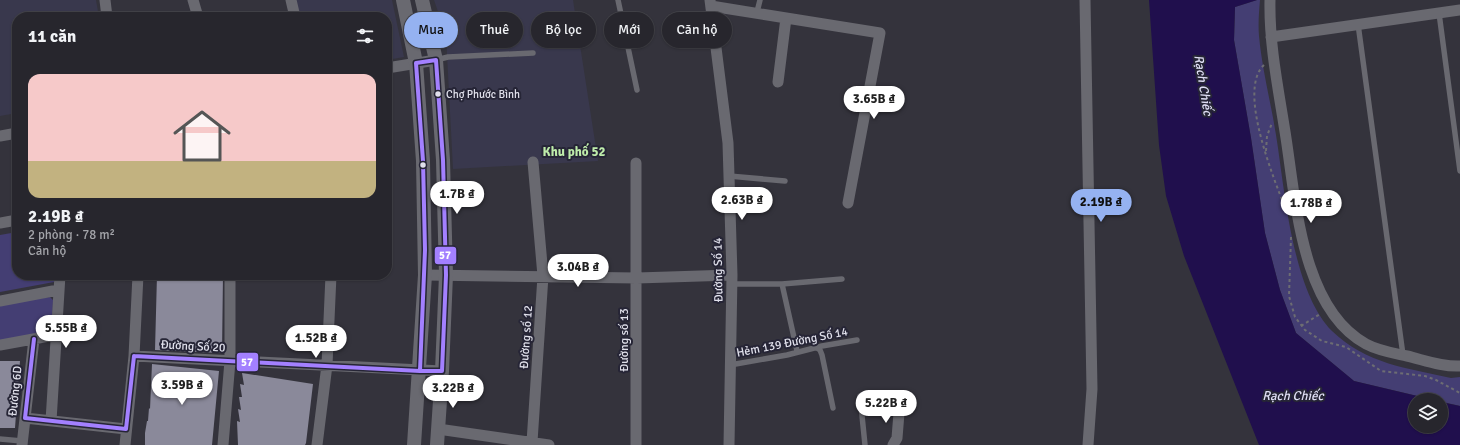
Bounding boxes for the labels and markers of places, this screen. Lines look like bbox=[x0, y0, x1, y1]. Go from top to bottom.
pin: 3.65B ₫ bbox=[837, 86, 911, 120]
place label: Chợ Phước Bình bbox=[446, 88, 520, 101]
marker: Chợ Phước Bình bbox=[433, 89, 443, 99]
unlabelled marker bbox=[418, 160, 428, 170]
pin: 1.7B ₫ bbox=[424, 181, 490, 215]
pin: 2.63B ₫ bbox=[705, 187, 779, 221]
pin: 2.19B ₫ bbox=[1064, 189, 1138, 223]
pin: 1.78B ₫ bbox=[1274, 190, 1348, 224]
pin: 3.04B ₫ bbox=[541, 254, 615, 288]
pin: 5.55B ₫ bbox=[29, 315, 103, 349]
pin: 1.52B ₫ bbox=[279, 325, 353, 359]
pin: 3.59B ₫ bbox=[145, 372, 219, 406]
pin: 3.22B ₫ bbox=[416, 375, 490, 409]
pin: 5.22B ₫ bbox=[849, 390, 923, 424]

